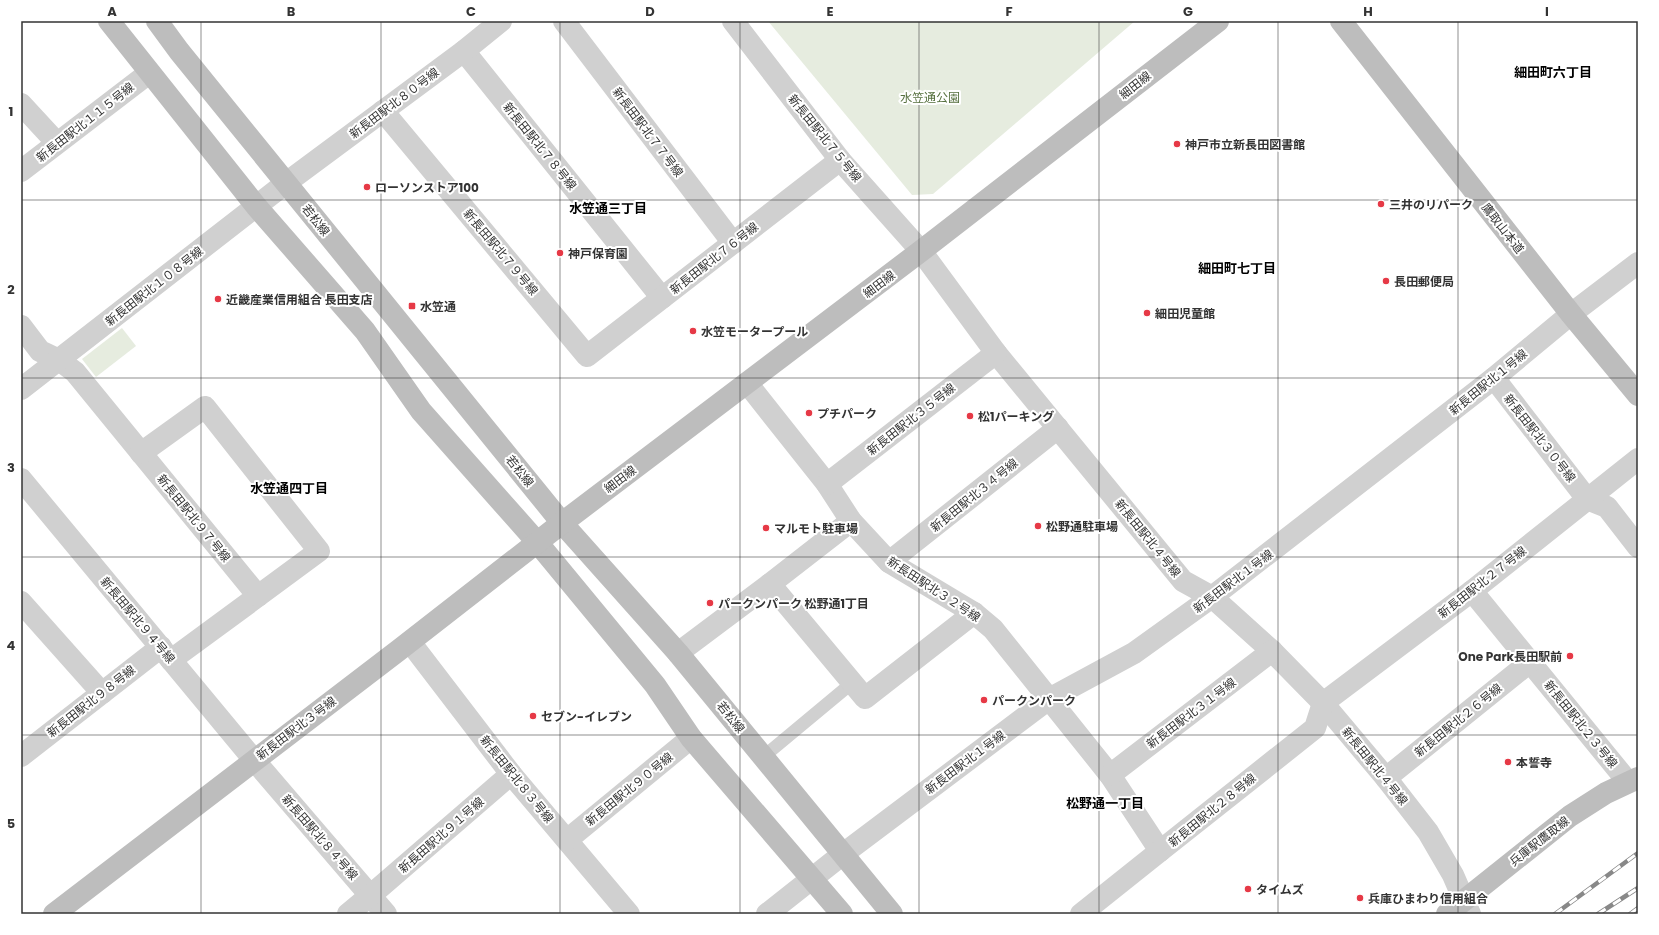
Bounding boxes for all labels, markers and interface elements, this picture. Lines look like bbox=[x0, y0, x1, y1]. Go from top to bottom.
text: A bbox=[107, 2, 117, 21]
text: B bbox=[287, 2, 296, 21]
text: C bbox=[466, 2, 476, 21]
text: D bbox=[645, 2, 655, 21]
text: E bbox=[826, 2, 834, 21]
text: F bbox=[1005, 2, 1013, 21]
text: G bbox=[1183, 2, 1193, 21]
text: H bbox=[1363, 2, 1373, 21]
text: I bbox=[1545, 2, 1549, 21]
district label: 細田町六丁目 bbox=[1514, 63, 1592, 82]
street label: 新長田駅北８０号線 bbox=[346, 64, 442, 142]
street label: 細田線 bbox=[1116, 67, 1154, 103]
street label: 新長田駅北１１５号線 bbox=[32, 78, 138, 166]
street label: 新長田駅北７７号線 bbox=[609, 84, 687, 180]
park label: 水笠通公園 bbox=[900, 89, 960, 106]
street label: 新長田駅北７５号線 bbox=[784, 91, 866, 185]
street label: 新長田駅北７８号線 bbox=[499, 99, 581, 193]
text: 1 bbox=[9, 102, 13, 121]
place label: 神戸市立新長田図書館 bbox=[1185, 136, 1305, 153]
marker: 神戸市立新長田図書館 bbox=[1172, 139, 1182, 149]
place label: ローソンストア100 bbox=[375, 179, 479, 196]
marker: ローソンストア100 bbox=[362, 182, 372, 192]
place label: 三井のリパーク bbox=[1389, 196, 1473, 213]
district label: 水笠通三丁目 bbox=[569, 199, 647, 218]
marker: 三井のリパーク bbox=[1376, 199, 1386, 209]
street label: 鷹取山本道 bbox=[1478, 199, 1528, 257]
street label: 若松線 bbox=[298, 201, 334, 239]
street label: 新長田駅北７９号線 bbox=[460, 205, 542, 299]
street label: 新長田駅北７６号線 bbox=[666, 218, 762, 298]
street label: 新長田駅北１０８号線 bbox=[101, 242, 207, 330]
place label: 神戸保育園 bbox=[568, 245, 628, 262]
marker: 神戸保育園 bbox=[555, 248, 565, 258]
district label: 細田町七丁目 bbox=[1198, 259, 1276, 278]
street label: 細田線 bbox=[860, 266, 898, 302]
place label: 長田郵便局 bbox=[1394, 273, 1454, 290]
marker: 長田郵便局 bbox=[1381, 276, 1391, 286]
text: 2 bbox=[7, 280, 15, 299]
place label: 近畿産業信用組合 長田支店 bbox=[226, 291, 373, 308]
marker: 近畿産業信用組合 長田支店 bbox=[213, 294, 223, 304]
place label: 水笠通 bbox=[420, 298, 456, 315]
marker: 水笠通 bbox=[407, 301, 417, 311]
place label: 細田児童館 bbox=[1155, 305, 1215, 322]
marker: 細田児童館 bbox=[1142, 308, 1152, 318]
place label: 水笠モータープール bbox=[701, 323, 808, 340]
marker: 水笠モータープール bbox=[688, 326, 698, 336]
street label: 新長田駅北１号線 bbox=[1445, 345, 1531, 419]
street label: 新長田駅北３５号線 bbox=[863, 379, 959, 459]
street label: 新長田駅北３０号線 bbox=[1500, 390, 1580, 486]
place label: プチパーク bbox=[817, 405, 877, 422]
marker: プチパーク bbox=[804, 408, 814, 418]
place label: 松1パーキング bbox=[978, 408, 1054, 425]
marker: 松1パーキング bbox=[965, 411, 975, 421]
street label: 若松線 bbox=[502, 452, 538, 490]
street label: 新長田駅北３４号線 bbox=[927, 454, 1021, 536]
text: 3 bbox=[7, 458, 15, 477]
street label: 細田線 bbox=[601, 461, 639, 497]
street label: 新長田駅北９７号線 bbox=[153, 471, 235, 565]
district label: 水笠通四丁目 bbox=[250, 479, 328, 498]
street label: 新長田駅北４号線 bbox=[1111, 495, 1185, 581]
place label: 松野通駐車場 bbox=[1046, 518, 1118, 535]
place label: マルモト駐車場 bbox=[774, 520, 858, 537]
marker: 松野通駐車場 bbox=[1033, 521, 1043, 531]
marker: マルモト駐車場 bbox=[761, 523, 771, 533]
street label: 新長田駅北２７号線 bbox=[1434, 542, 1530, 622]
street label: 新長田駅北１号線 bbox=[1190, 545, 1276, 617]
street label: 新長田駅北３２号線 bbox=[884, 552, 984, 626]
street label: 新長田駅北９４号線 bbox=[97, 573, 179, 667]
place label: パークンパーク 松野通1丁目 bbox=[718, 595, 869, 612]
marker: パークンパーク 松野通1丁目 bbox=[705, 598, 715, 608]
text: 4 bbox=[7, 636, 16, 655]
place label: One Park長田駅前 bbox=[1458, 648, 1562, 665]
marker: One Park長田駅前 bbox=[1565, 651, 1575, 661]
street label: 新長田駅北９８号線 bbox=[43, 661, 139, 741]
street label: 新長田駅北３１号線 bbox=[1143, 674, 1239, 752]
street label: 新長田駅北２３号線 bbox=[1540, 677, 1622, 771]
street label: 新長田駅北２６号線 bbox=[1411, 679, 1505, 761]
street label: 新長田駅北３号線 bbox=[253, 692, 339, 764]
place label: パークンパーク bbox=[992, 692, 1076, 709]
marker: パークンパーク bbox=[979, 695, 989, 705]
street label: 若松線 bbox=[713, 698, 749, 736]
place label: セブン-イレブン bbox=[541, 708, 632, 725]
marker: セブン-イレブン bbox=[528, 711, 538, 721]
street label: 新長田駅北４号線 bbox=[1338, 723, 1412, 809]
street label: 新長田駅北１号線 bbox=[922, 726, 1008, 798]
street label: 新長田駅北８３号線 bbox=[476, 732, 558, 826]
street label: 新長田駅北９０号線 bbox=[582, 748, 676, 830]
place label: 本誓寺 bbox=[1516, 754, 1552, 771]
marker: 本誓寺 bbox=[1503, 757, 1513, 767]
street label: 新長田駅北２８号線 bbox=[1165, 769, 1259, 851]
street label: 新長田駅北８４号線 bbox=[278, 791, 362, 883]
street label: 新長田駅北９１号線 bbox=[395, 793, 487, 877]
district label: 松野通一丁目 bbox=[1066, 794, 1144, 813]
street label: 兵庫駅鷹取線 bbox=[1505, 812, 1573, 870]
text: 5 bbox=[7, 814, 15, 833]
place label: タイムズ bbox=[1256, 881, 1304, 898]
marker: タイムズ bbox=[1243, 884, 1253, 894]
place label: 兵庫ひまわり信用組合 bbox=[1368, 890, 1488, 907]
marker: 兵庫ひまわり信用組合 bbox=[1355, 893, 1365, 903]

